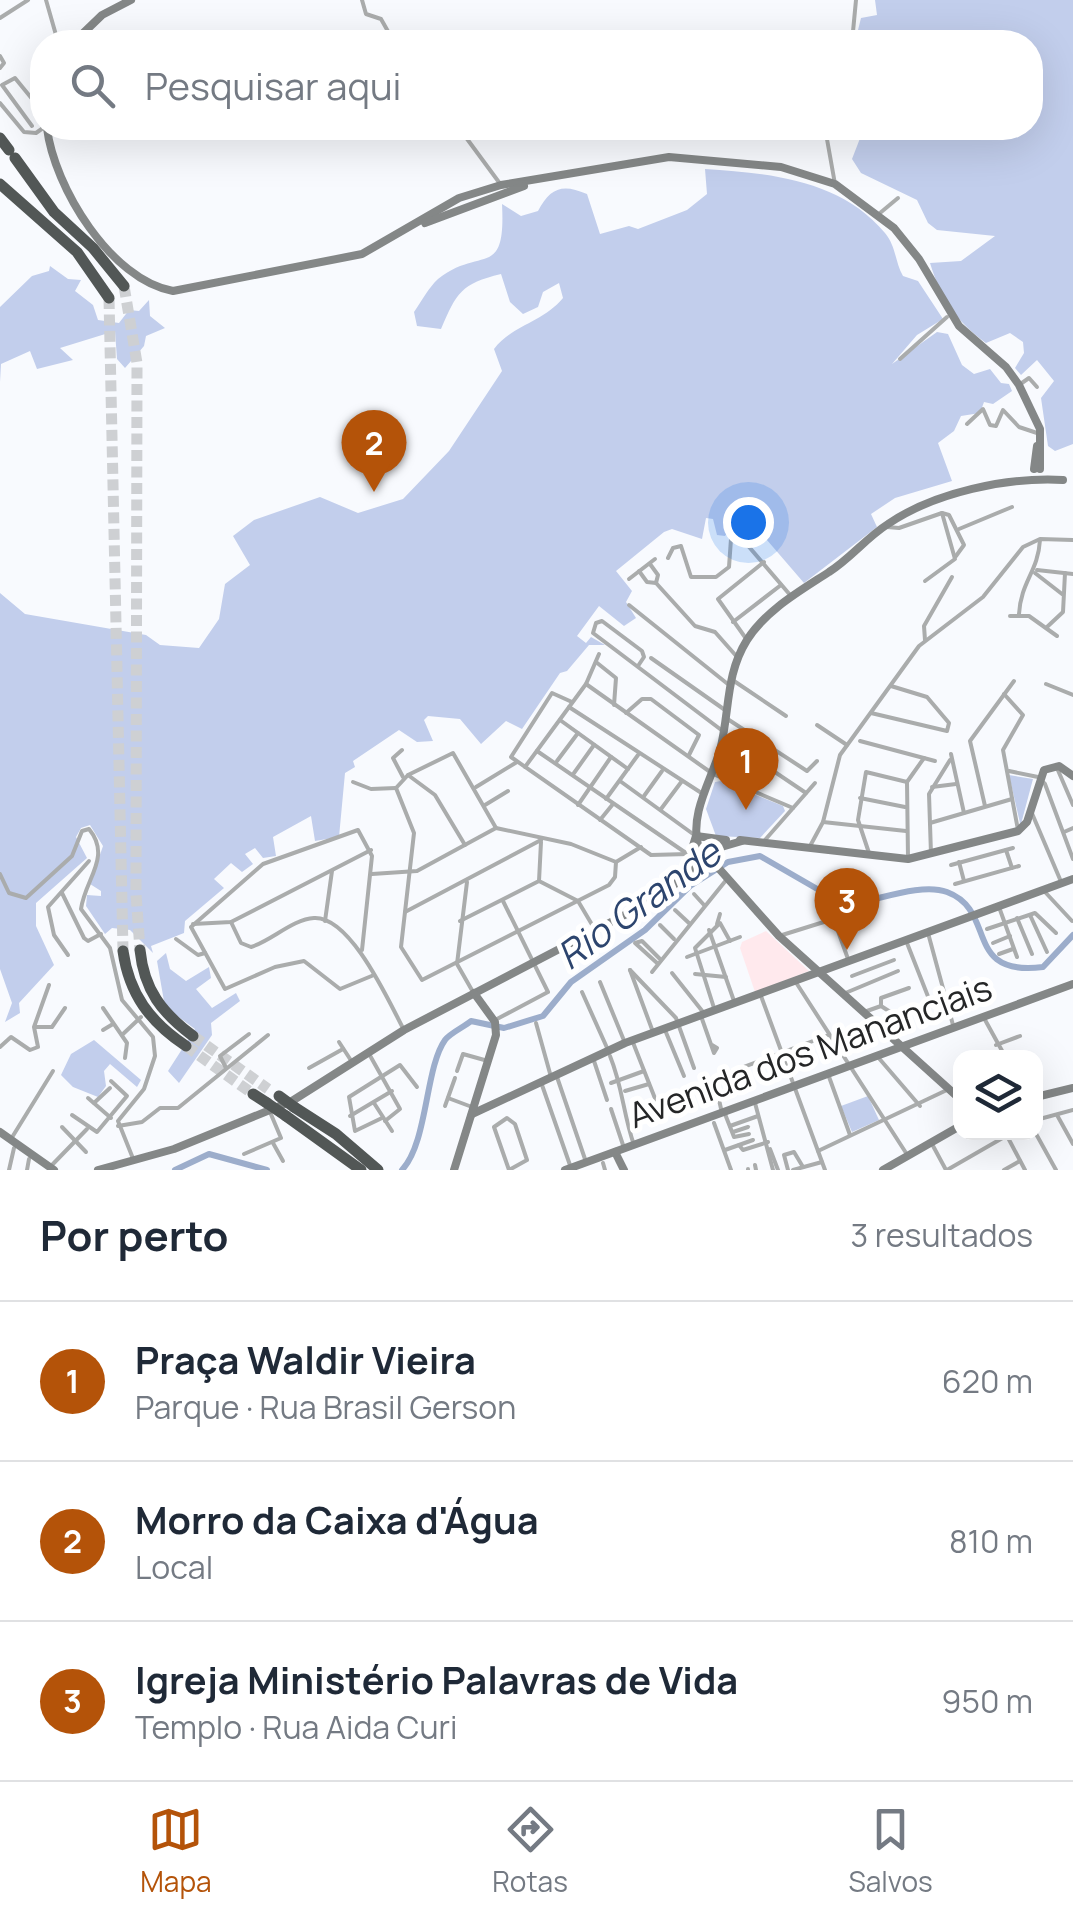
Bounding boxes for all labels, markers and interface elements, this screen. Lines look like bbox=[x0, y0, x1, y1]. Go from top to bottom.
search box bbox=[30, 30, 1043, 140]
icon: search bbox=[65, 58, 120, 113]
text: Pesquisar aqui bbox=[145, 59, 401, 111]
pin: 2 bbox=[342, 410, 406, 492]
your location bbox=[723, 497, 774, 548]
pin: 1 bbox=[714, 728, 778, 810]
water label: Rio Grande bbox=[545, 824, 733, 980]
pin: 3 bbox=[814, 868, 880, 950]
street label: Avenida dos Mananciais bbox=[622, 963, 998, 1139]
map controls bbox=[953, 1050, 1043, 1140]
button: layers bbox=[953, 1050, 1043, 1140]
text: Por perto bbox=[40, 1206, 228, 1264]
text: 3 resultados bbox=[851, 1213, 1033, 1257]
text: Praça Waldir Vieira bbox=[135, 1333, 476, 1385]
text: 1 bbox=[65, 1359, 80, 1403]
text: 620 m bbox=[942, 1359, 1033, 1403]
text: Parque · Rua Brasil Gerson bbox=[135, 1385, 516, 1429]
text: Morro da Caixa d'Água bbox=[135, 1493, 539, 1545]
text: 2 bbox=[63, 1519, 82, 1563]
text: 810 m bbox=[949, 1519, 1033, 1563]
text: Local bbox=[135, 1545, 213, 1589]
text: Igreja Ministério Palavras de Vida bbox=[135, 1653, 738, 1705]
text: 3 bbox=[63, 1679, 82, 1723]
text: 950 m bbox=[942, 1679, 1033, 1723]
text: Templo · Rua Aida Curi bbox=[135, 1705, 457, 1749]
tab: Mapa bbox=[140, 1802, 212, 1900]
tab: Rotas bbox=[492, 1802, 568, 1900]
tab: Salvos bbox=[849, 1802, 933, 1900]

